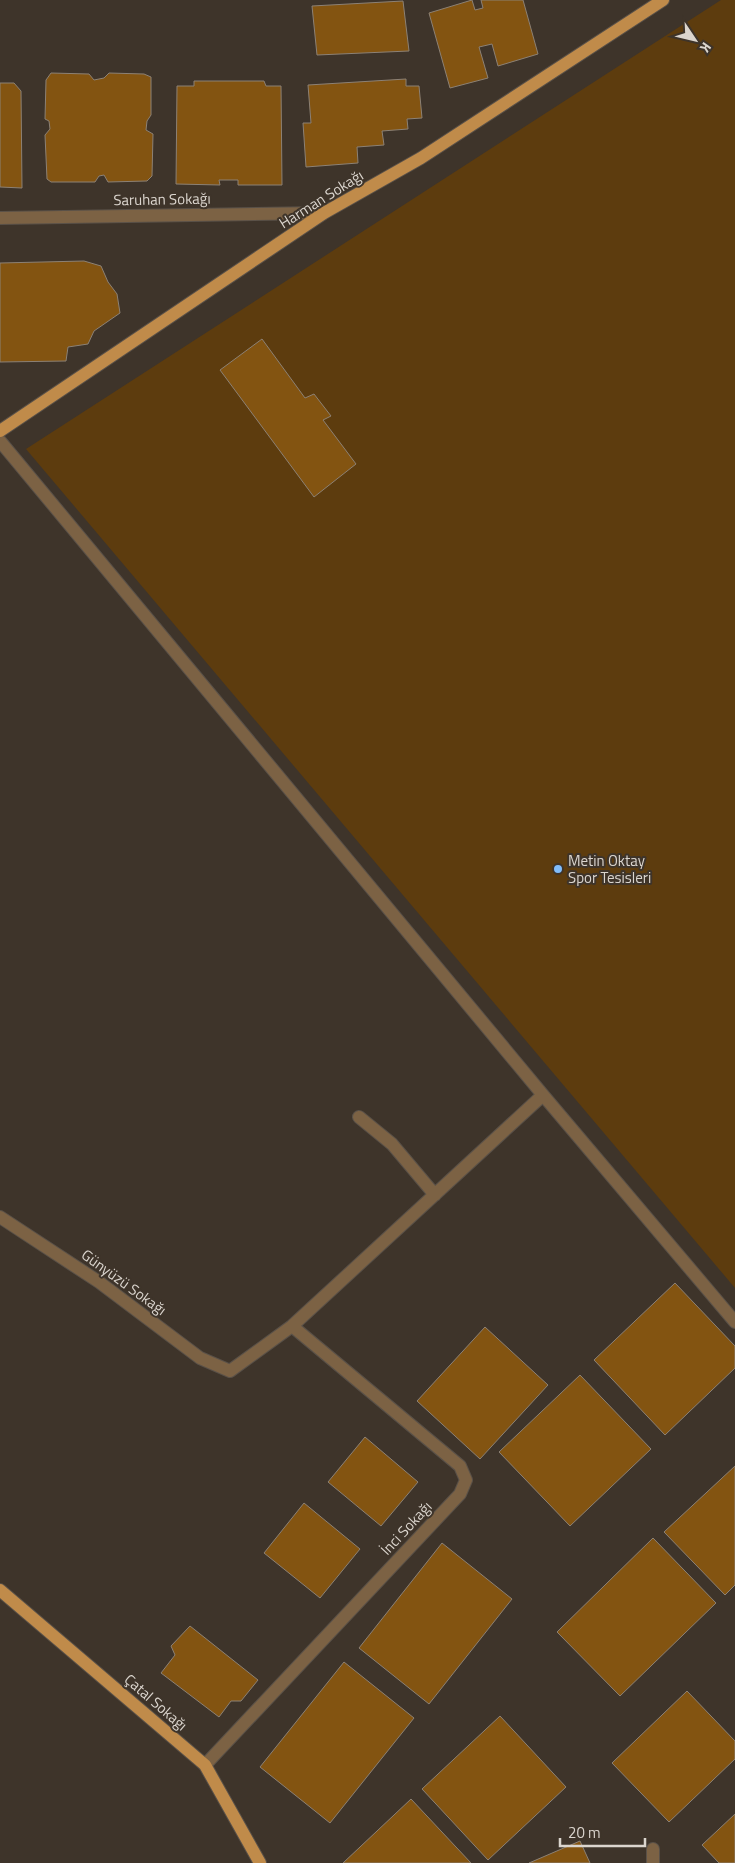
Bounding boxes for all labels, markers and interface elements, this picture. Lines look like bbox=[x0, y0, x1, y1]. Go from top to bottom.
north arrow bbox=[670, 15, 720, 65]
text: K bbox=[695, 38, 717, 58]
street label: Harman Sokağı bbox=[274, 164, 368, 234]
street label: Saruhan Sokağı bbox=[113, 187, 211, 211]
place label: Metin Oktay Spor Tesisleri bbox=[568, 849, 651, 889]
marker: Metin Oktay Spor Tesisleri bbox=[552, 863, 564, 875]
street label: Günyüzü Sokağı bbox=[77, 1243, 171, 1321]
street label: İnci Sokağı bbox=[375, 1496, 437, 1560]
street label: Çatal Sokağı bbox=[119, 1668, 193, 1736]
scale bar bbox=[560, 1816, 645, 1848]
text: 20 m bbox=[568, 1821, 601, 1844]

